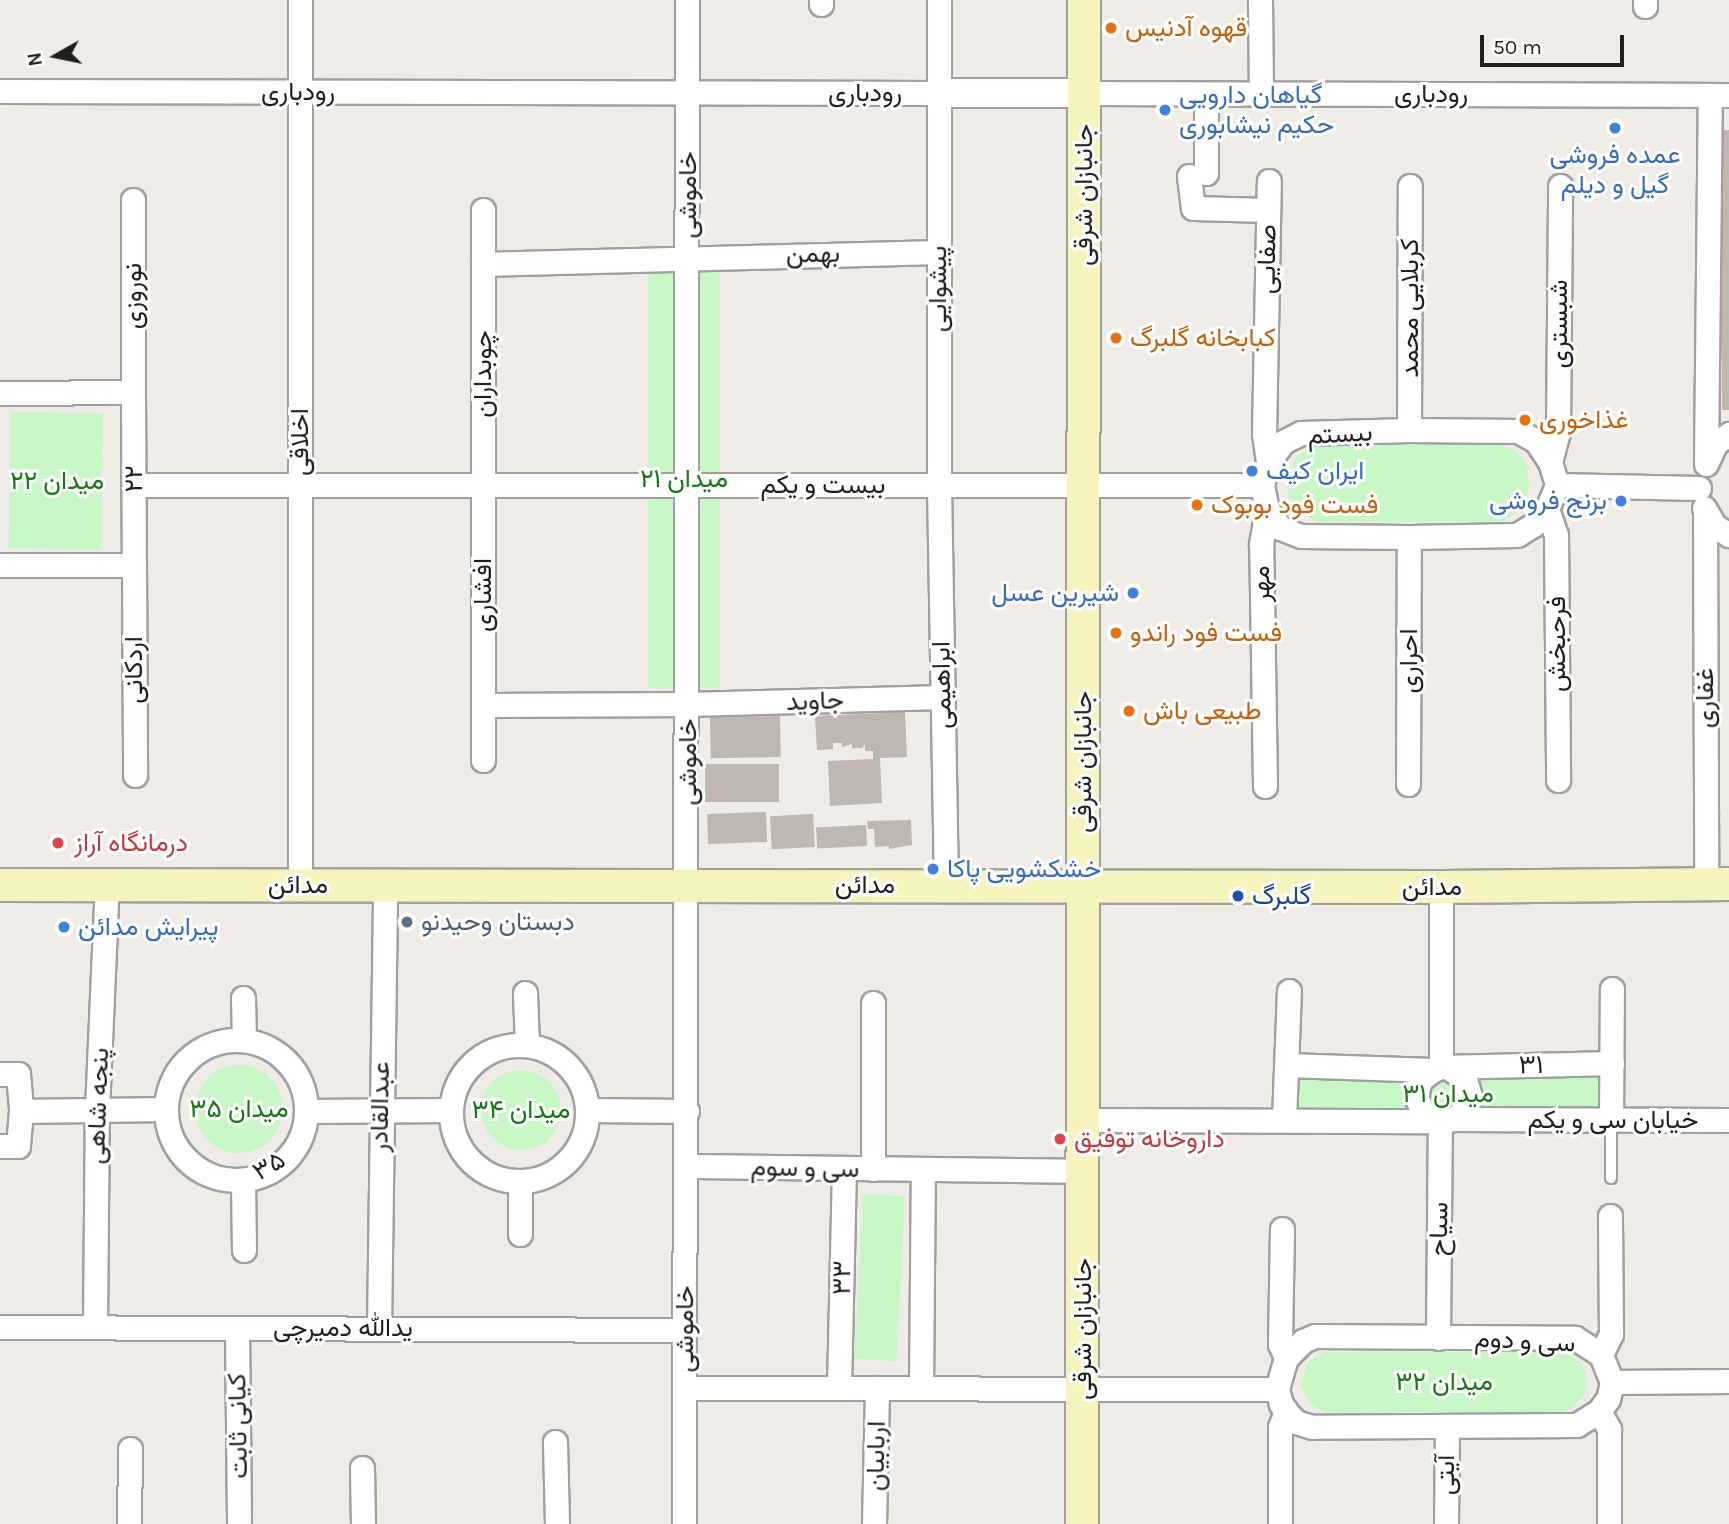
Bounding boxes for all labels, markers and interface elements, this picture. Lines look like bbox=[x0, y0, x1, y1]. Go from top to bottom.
place label: قهوه آدنیس bbox=[1125, 12, 1247, 44]
marker: قهوه آدنیس bbox=[1103, 20, 1119, 36]
north arrow bbox=[21, 21, 91, 91]
scale bar bbox=[1484, 21, 1628, 65]
text: 50 m bbox=[1493, 35, 1542, 59]
text: N bbox=[23, 51, 47, 68]
street label: رودباری bbox=[261, 76, 335, 108]
street label: رودباری bbox=[828, 77, 902, 109]
street label: رودباری bbox=[1394, 78, 1468, 110]
place label: گیاهان دارویی حکیم نیشابوری bbox=[1179, 79, 1334, 140]
marker: گیاهان دارویی حکیم نیشابوری bbox=[1157, 102, 1173, 118]
marker: عمده فروشی گیل و دیلم bbox=[1607, 120, 1623, 136]
street label: جانبازان شرقی bbox=[1068, 124, 1100, 266]
place label: عمده فروشی گیل و دیلم bbox=[1549, 139, 1681, 200]
street label: خاموشی bbox=[672, 151, 704, 239]
street label: صفایی bbox=[1251, 224, 1283, 294]
street label: بهمن bbox=[786, 238, 840, 270]
street label: کربلایی محمد bbox=[1394, 238, 1426, 378]
street label: پیشوایی bbox=[922, 246, 954, 332]
street label: نوروزی bbox=[117, 263, 149, 329]
street label: شبستری bbox=[1543, 279, 1575, 369]
place label: کبابخانه گلبرگ bbox=[1130, 322, 1276, 354]
street label: چوبداران bbox=[467, 330, 499, 418]
marker: کبابخانه گلبرگ bbox=[1108, 330, 1124, 346]
place label: غذاخوری bbox=[1539, 404, 1629, 436]
street label: اخلاقی bbox=[284, 408, 316, 476]
marker: غذاخوری bbox=[1517, 412, 1533, 428]
street label: بیستم bbox=[1307, 417, 1373, 451]
place label: ایران کیف bbox=[1266, 455, 1364, 487]
park label: میدان ۲۱ bbox=[640, 463, 728, 495]
marker: ایران کیف bbox=[1244, 463, 1260, 479]
park label: میدان ۲۲ bbox=[10, 465, 104, 497]
street label: ۲۲ bbox=[118, 465, 150, 493]
street label: بیست و یکم bbox=[761, 469, 885, 501]
place label: برنج فروشی bbox=[1489, 485, 1607, 517]
place label: فست فود بوبوک bbox=[1211, 489, 1378, 521]
marker: برنج فروشی bbox=[1613, 493, 1629, 509]
marker: فست فود بوبوک bbox=[1189, 497, 1205, 513]
street label: افشاری bbox=[467, 558, 499, 632]
street label: مهر bbox=[1245, 565, 1277, 603]
place label: شیرین عسل bbox=[991, 577, 1119, 609]
marker: شیرین عسل bbox=[1125, 585, 1141, 601]
street label: فرحبخش bbox=[1541, 596, 1573, 692]
place label: فست فود راندو bbox=[1130, 617, 1282, 649]
marker: فست فود راندو bbox=[1108, 625, 1124, 641]
street label: احراری bbox=[1393, 629, 1425, 693]
street label: اردکانی bbox=[118, 636, 150, 704]
street label: ابراهیمی bbox=[926, 641, 958, 729]
street label: غفاری bbox=[1689, 668, 1721, 728]
street label: جاوید bbox=[786, 684, 844, 718]
street label: جانبازان شرقی bbox=[1067, 691, 1099, 833]
place label: طبیعی باش bbox=[1143, 695, 1262, 727]
marker: طبیعی باش bbox=[1121, 703, 1137, 719]
street label: خاموشی bbox=[672, 718, 704, 806]
place label: درمانگاه آراز bbox=[74, 827, 188, 859]
marker: درمانگاه آراز bbox=[48, 833, 68, 853]
place label: خشکشویی پاکا bbox=[947, 853, 1101, 885]
marker: خشکشویی پاکا bbox=[925, 861, 941, 877]
street label: مدائن bbox=[268, 869, 328, 901]
street label: مدائن bbox=[835, 869, 895, 901]
street label: مدائن bbox=[1402, 871, 1462, 903]
place label: گلبرگ bbox=[1252, 880, 1311, 912]
marker: گلبرگ bbox=[1230, 888, 1246, 904]
place label: دبستان وحیدنو bbox=[421, 906, 575, 938]
place label: پیرایش مدائن bbox=[78, 911, 218, 943]
marker: دبستان وحیدنو bbox=[399, 914, 415, 930]
marker: پیرایش مدائن bbox=[56, 919, 72, 935]
street label: پنجه شاهی bbox=[80, 1047, 116, 1165]
street label: ۳۱ bbox=[1518, 1049, 1544, 1081]
street label: عبدالقادر bbox=[364, 1061, 396, 1153]
park label: میدان ۳۱ bbox=[1402, 1078, 1494, 1110]
park label: میدان ۳۵ bbox=[189, 1093, 289, 1125]
park label: میدان ۳۴ bbox=[472, 1094, 570, 1126]
street label: خیابان سی و یکم bbox=[1527, 1104, 1699, 1136]
place label: داروخانه توفیق bbox=[1074, 1123, 1225, 1155]
marker: داروخانه توفیق bbox=[1052, 1131, 1068, 1147]
street label: ۳۵ bbox=[247, 1144, 291, 1188]
street label: سی و سوم bbox=[750, 1151, 860, 1185]
street label: سیاح bbox=[1423, 1202, 1455, 1256]
street label: جانبازان شرقی bbox=[1067, 1258, 1099, 1400]
street label: ۳۳ bbox=[826, 1261, 858, 1295]
street label: خاموشی bbox=[669, 1285, 701, 1373]
street label: یدالله دمیرچی bbox=[273, 1312, 413, 1344]
street label: سی و دوم bbox=[1474, 1323, 1576, 1359]
park label: میدان ۳۲ bbox=[1395, 1366, 1493, 1398]
street label: کیانی ثابت bbox=[221, 1373, 255, 1479]
street label: اربابیان bbox=[860, 1421, 892, 1491]
street label: آیتی bbox=[1430, 1455, 1462, 1495]

